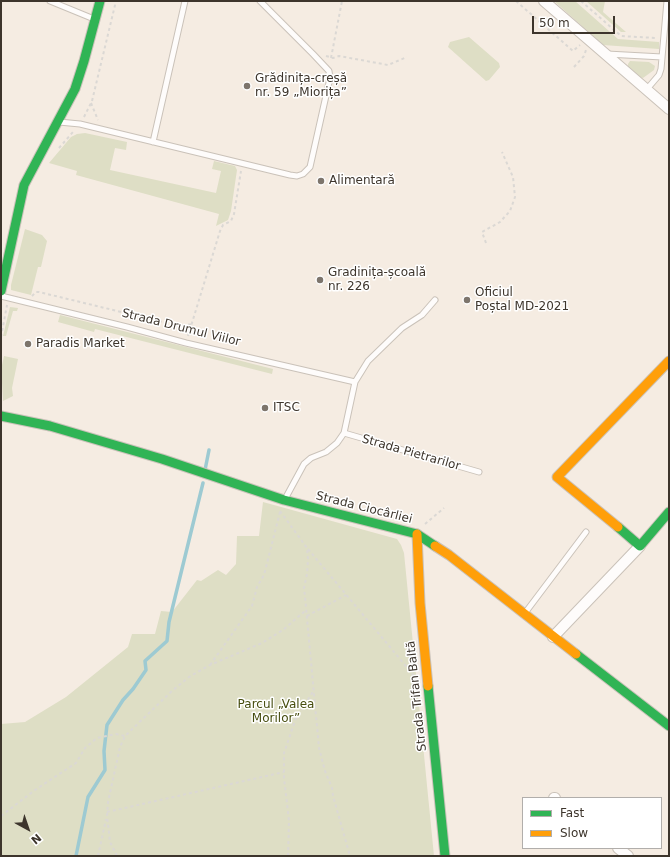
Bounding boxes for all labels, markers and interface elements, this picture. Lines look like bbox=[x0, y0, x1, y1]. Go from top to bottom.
scale bar bbox=[534, 8, 617, 34]
text: 50 m bbox=[539, 16, 570, 30]
place label: Grădinița-creșă nr. 59 „Miorița” bbox=[255, 72, 347, 100]
marker: Grădinița-creșă nr. 59 „Miorița” bbox=[242, 81, 252, 91]
place label: Alimentară bbox=[329, 174, 395, 188]
marker: Alimentară bbox=[316, 176, 326, 186]
place label: Gradinița-școală nr. 226 bbox=[328, 266, 426, 294]
marker: Gradinița-școală nr. 226 bbox=[315, 275, 325, 285]
place label: Oficiul Poștal MD-2021 bbox=[475, 286, 569, 314]
marker: Oficiul Poștal MD-2021 bbox=[462, 295, 472, 305]
street label: Strada Drumul Viilor bbox=[120, 306, 242, 350]
place label: Paradis Market bbox=[36, 337, 125, 351]
marker: Paradis Market bbox=[23, 339, 33, 349]
place label: ITSC bbox=[273, 401, 300, 415]
marker: ITSC bbox=[260, 403, 270, 413]
street label: Strada Pietrarilor bbox=[360, 432, 462, 474]
street label: Strada Ciocârliei bbox=[314, 489, 414, 527]
street label: Strada Trifan Baltă bbox=[404, 640, 430, 752]
park label: Parcul „Valea Morilor” bbox=[238, 698, 314, 726]
legend bbox=[522, 797, 662, 849]
text: Fast bbox=[560, 806, 584, 820]
north arrow bbox=[8, 809, 48, 849]
text: Slow bbox=[560, 826, 588, 840]
text: N bbox=[28, 831, 44, 847]

